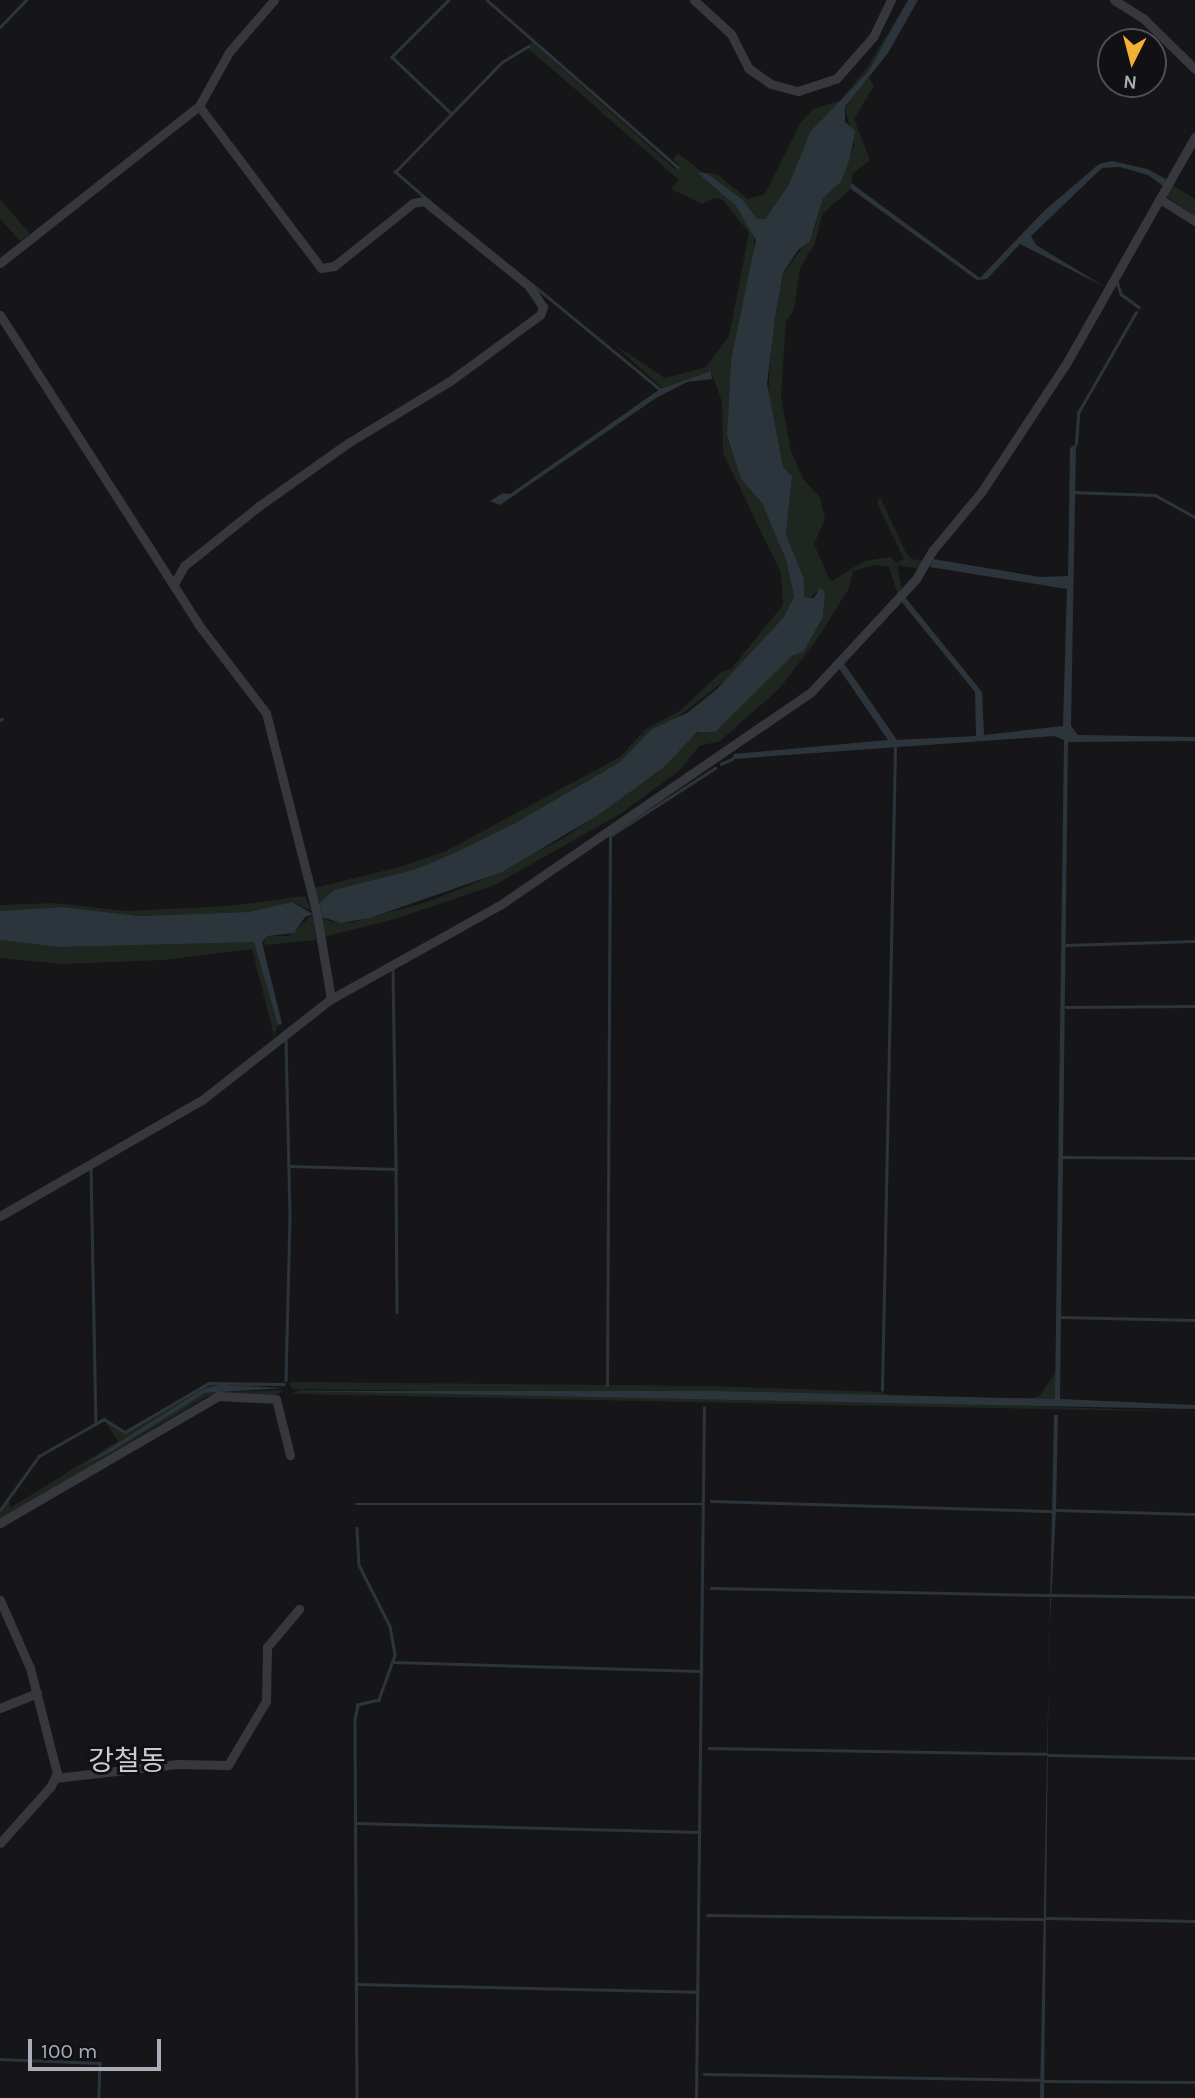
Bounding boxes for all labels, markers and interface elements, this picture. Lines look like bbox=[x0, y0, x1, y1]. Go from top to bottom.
north arrow bbox=[1097, 28, 1167, 98]
text: N bbox=[1122, 70, 1138, 94]
district label: 강철동 bbox=[88, 1744, 166, 1778]
scale bar bbox=[32, 2024, 164, 2068]
text: 100 m bbox=[41, 2039, 98, 2063]

